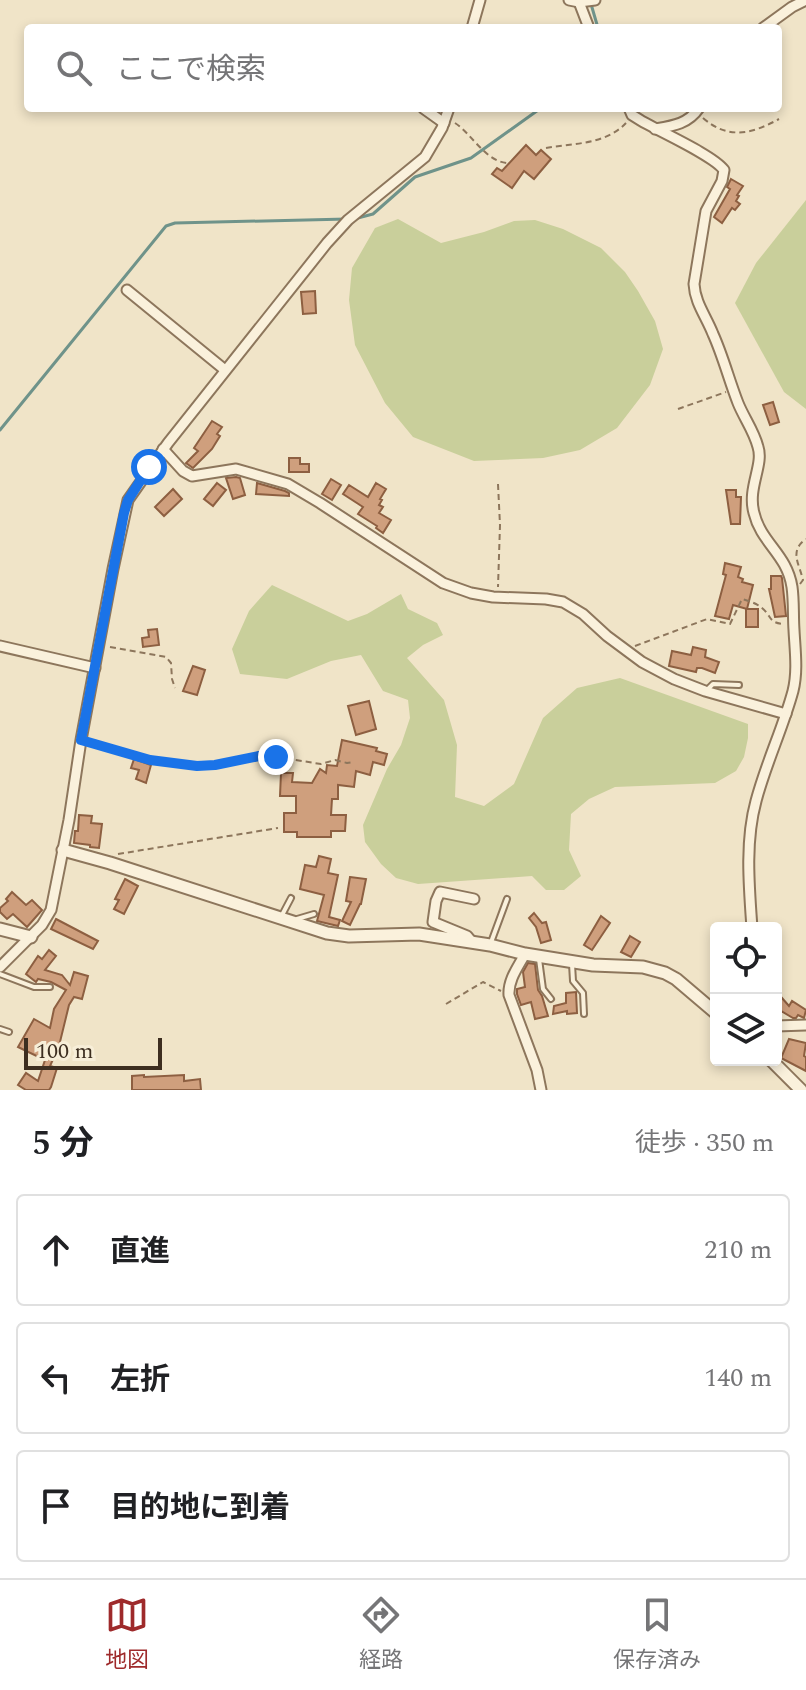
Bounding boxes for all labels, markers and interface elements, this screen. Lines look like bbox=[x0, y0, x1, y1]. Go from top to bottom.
search box bbox=[24, 24, 782, 112]
icon: search bbox=[52, 46, 96, 90]
text: ここで検索 bbox=[116, 47, 266, 93]
route start bbox=[131, 449, 167, 485]
route end bbox=[258, 739, 294, 775]
map controls bbox=[710, 922, 782, 1066]
button: locate bbox=[710, 922, 782, 994]
button: layers bbox=[710, 994, 782, 1066]
scale bar bbox=[24, 1034, 162, 1070]
text: 100 m bbox=[36, 1035, 93, 1068]
text: 5 分 bbox=[32, 1118, 94, 1170]
text: 徒歩 · 350 m bbox=[635, 1123, 774, 1163]
icon: ahead bbox=[34, 1228, 78, 1272]
text: 直進 bbox=[110, 1229, 170, 1275]
text: 210 m bbox=[704, 1230, 772, 1270]
icon: left bbox=[34, 1356, 78, 1400]
text: 左折 bbox=[110, 1357, 170, 1403]
text: 140 m bbox=[704, 1358, 772, 1398]
icon: arrive bbox=[34, 1484, 78, 1528]
text: 目的地に到着 bbox=[110, 1485, 290, 1531]
tab: 地図 bbox=[105, 1593, 149, 1677]
tab: 経路 bbox=[359, 1593, 403, 1677]
tab: 保存済み bbox=[613, 1593, 701, 1677]

